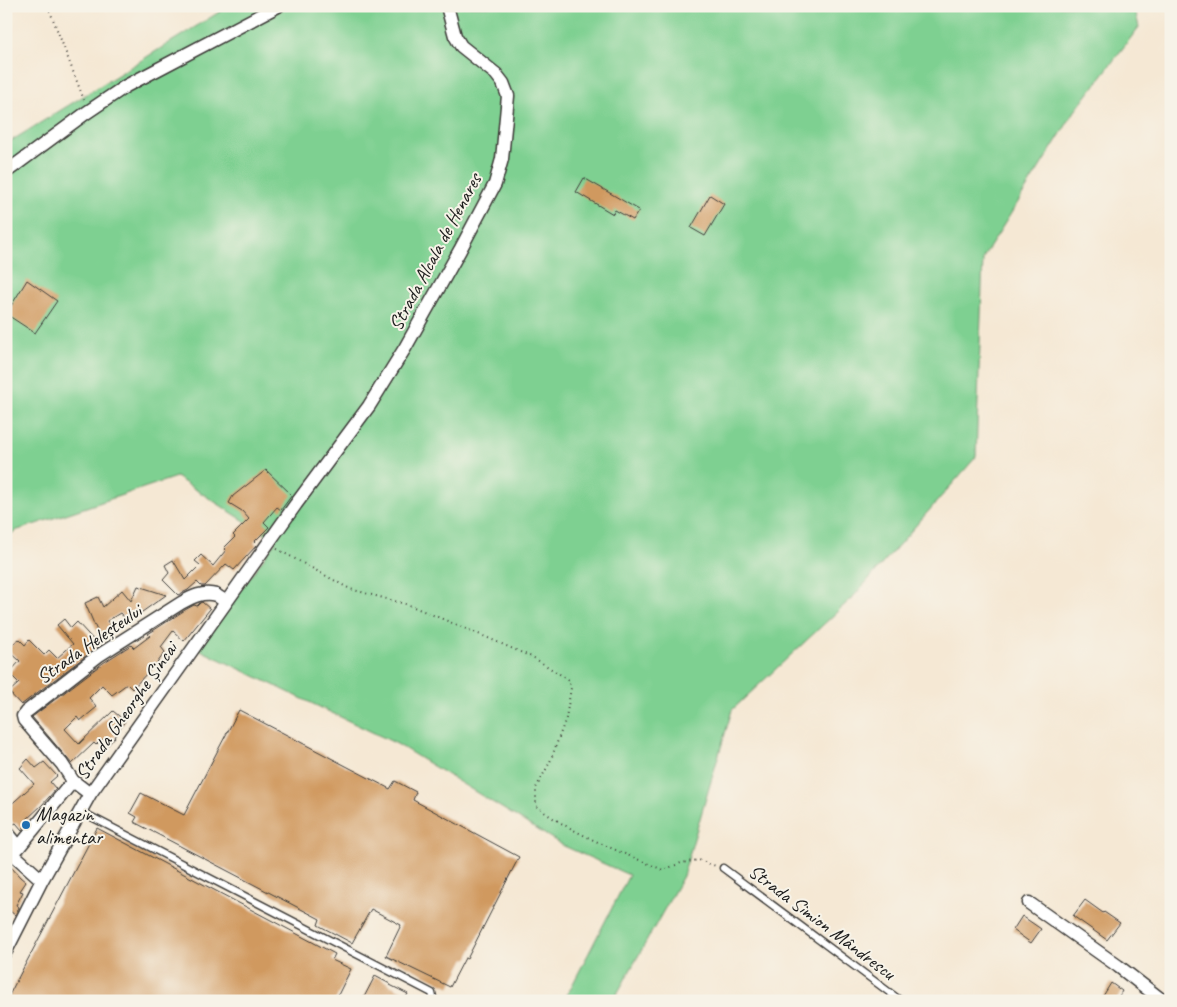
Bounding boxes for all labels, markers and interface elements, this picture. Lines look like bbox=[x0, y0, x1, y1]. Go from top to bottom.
street label: Strada Alcala de Henares bbox=[383, 167, 488, 335]
street label: Strada Heleșteului bbox=[31, 597, 148, 689]
street label: Strada Gheorghe Șincai bbox=[69, 635, 184, 785]
place label: Magazin alimentar bbox=[36, 802, 104, 850]
marker: Magazin alimentar bbox=[20, 819, 32, 831]
street label: Strada Simion Mândrescu bbox=[744, 859, 902, 986]

